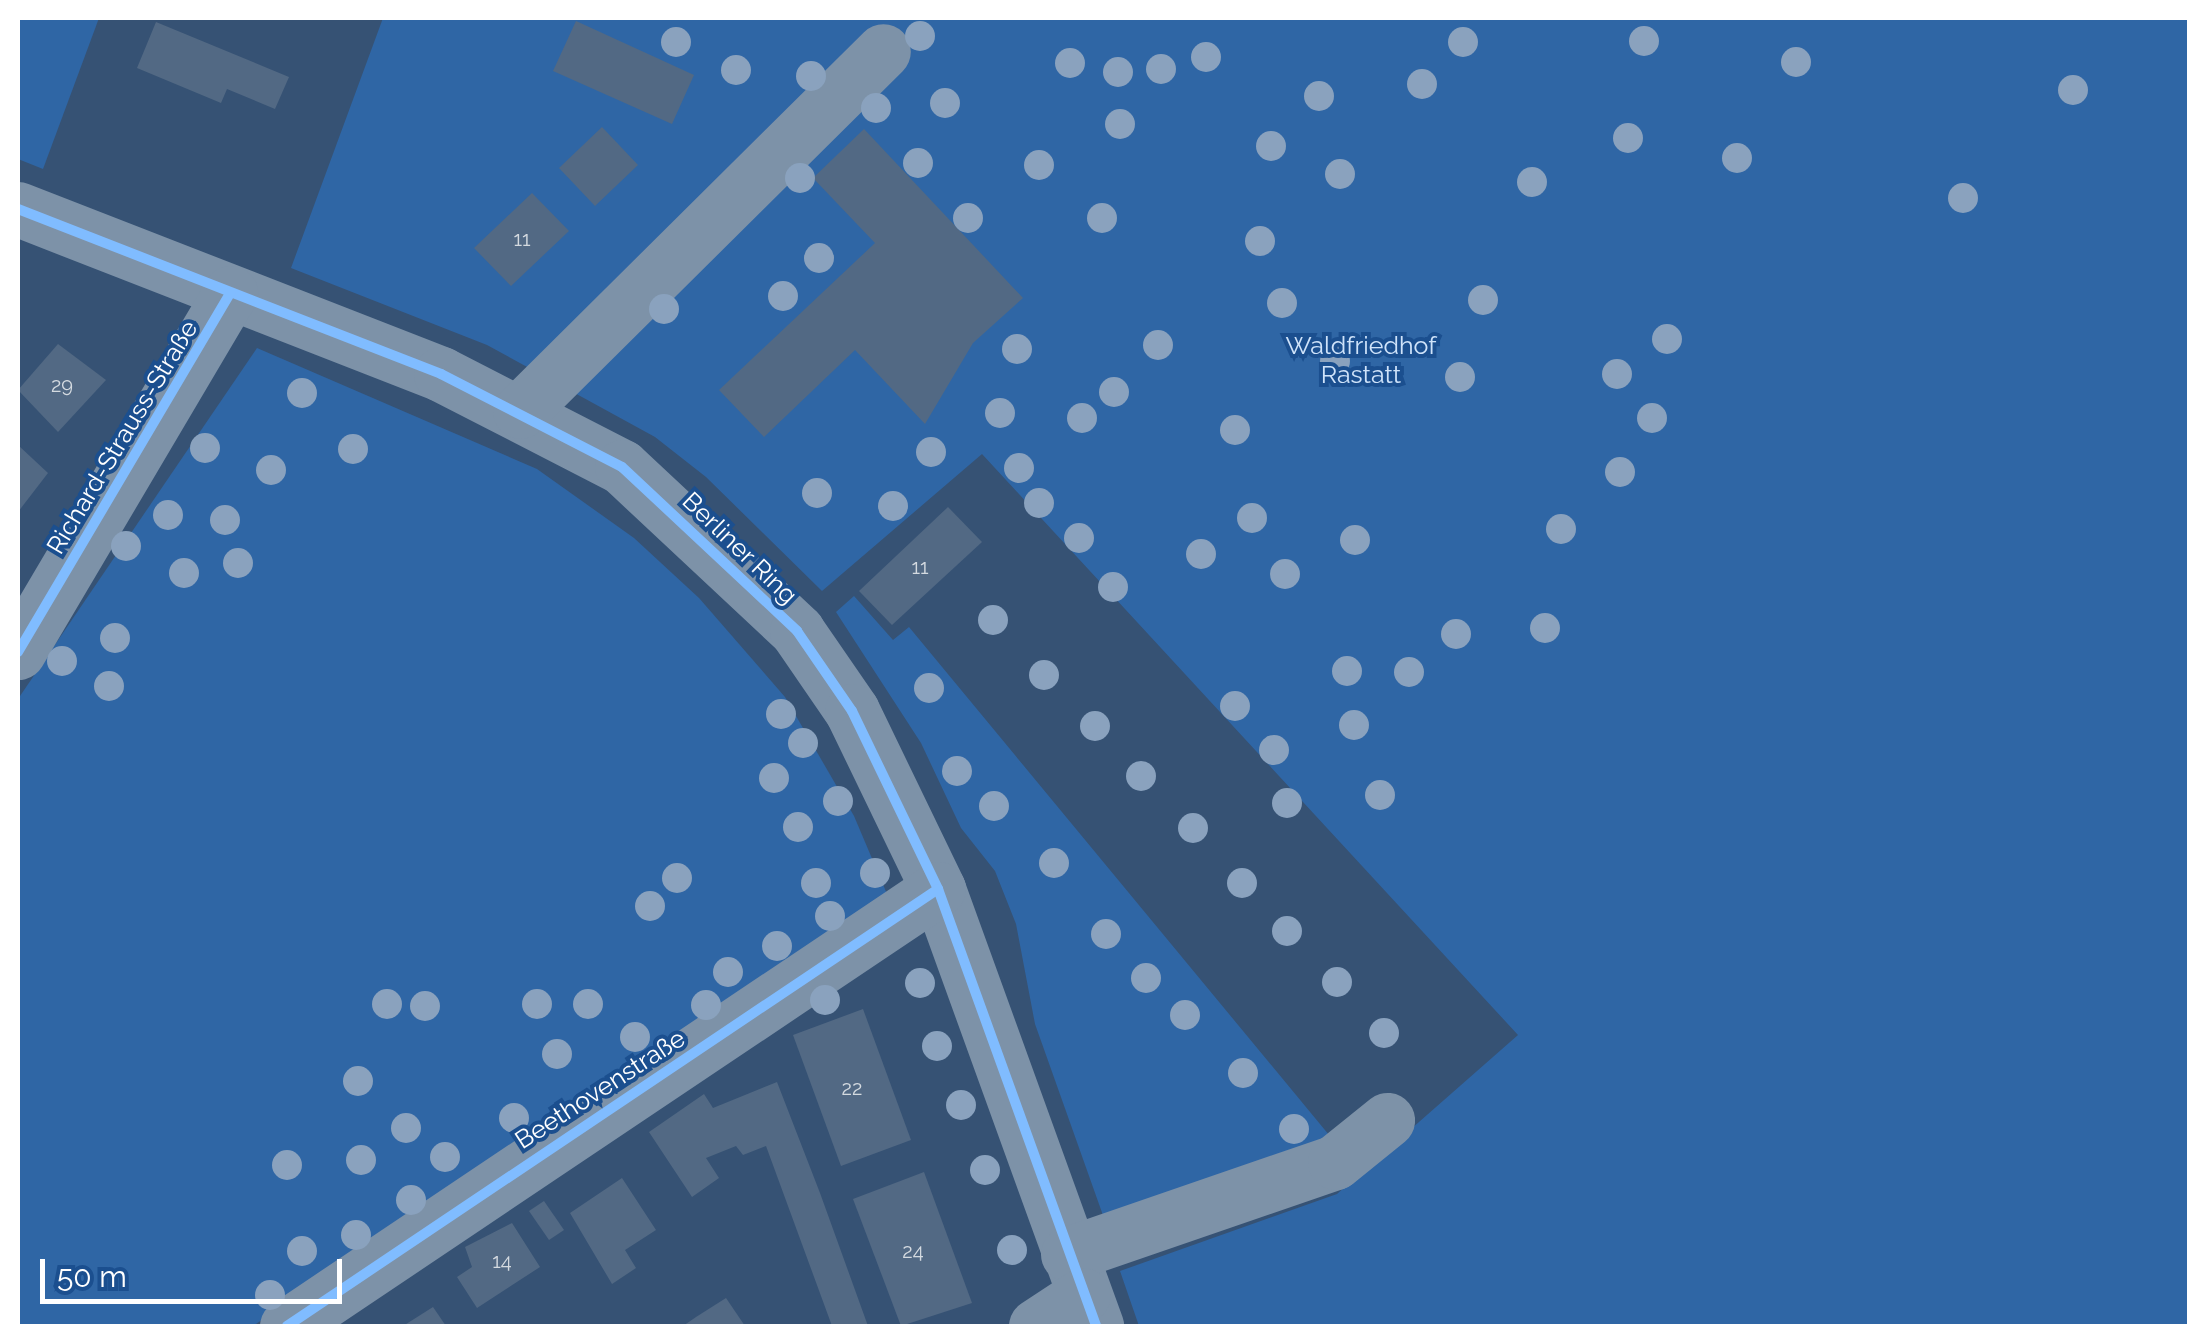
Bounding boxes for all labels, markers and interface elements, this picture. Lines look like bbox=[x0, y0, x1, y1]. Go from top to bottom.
house number: 11 bbox=[513, 227, 531, 251]
street label: Richard-Strauss-Straße bbox=[40, 315, 204, 559]
park label: Waldfriedhof Rastatt bbox=[1286, 331, 1436, 390]
house number: 29 bbox=[51, 373, 73, 397]
street label: Berliner Ring bbox=[676, 486, 804, 610]
house number: 11 bbox=[911, 555, 929, 579]
street label: Beethovenstraße bbox=[509, 1023, 691, 1155]
house number: 22 bbox=[842, 1076, 862, 1100]
scale bar bbox=[45, 1239, 348, 1301]
house number: 24 bbox=[902, 1239, 924, 1263]
house number: 14 bbox=[492, 1249, 512, 1273]
text: 50 m bbox=[57, 1259, 127, 1294]

